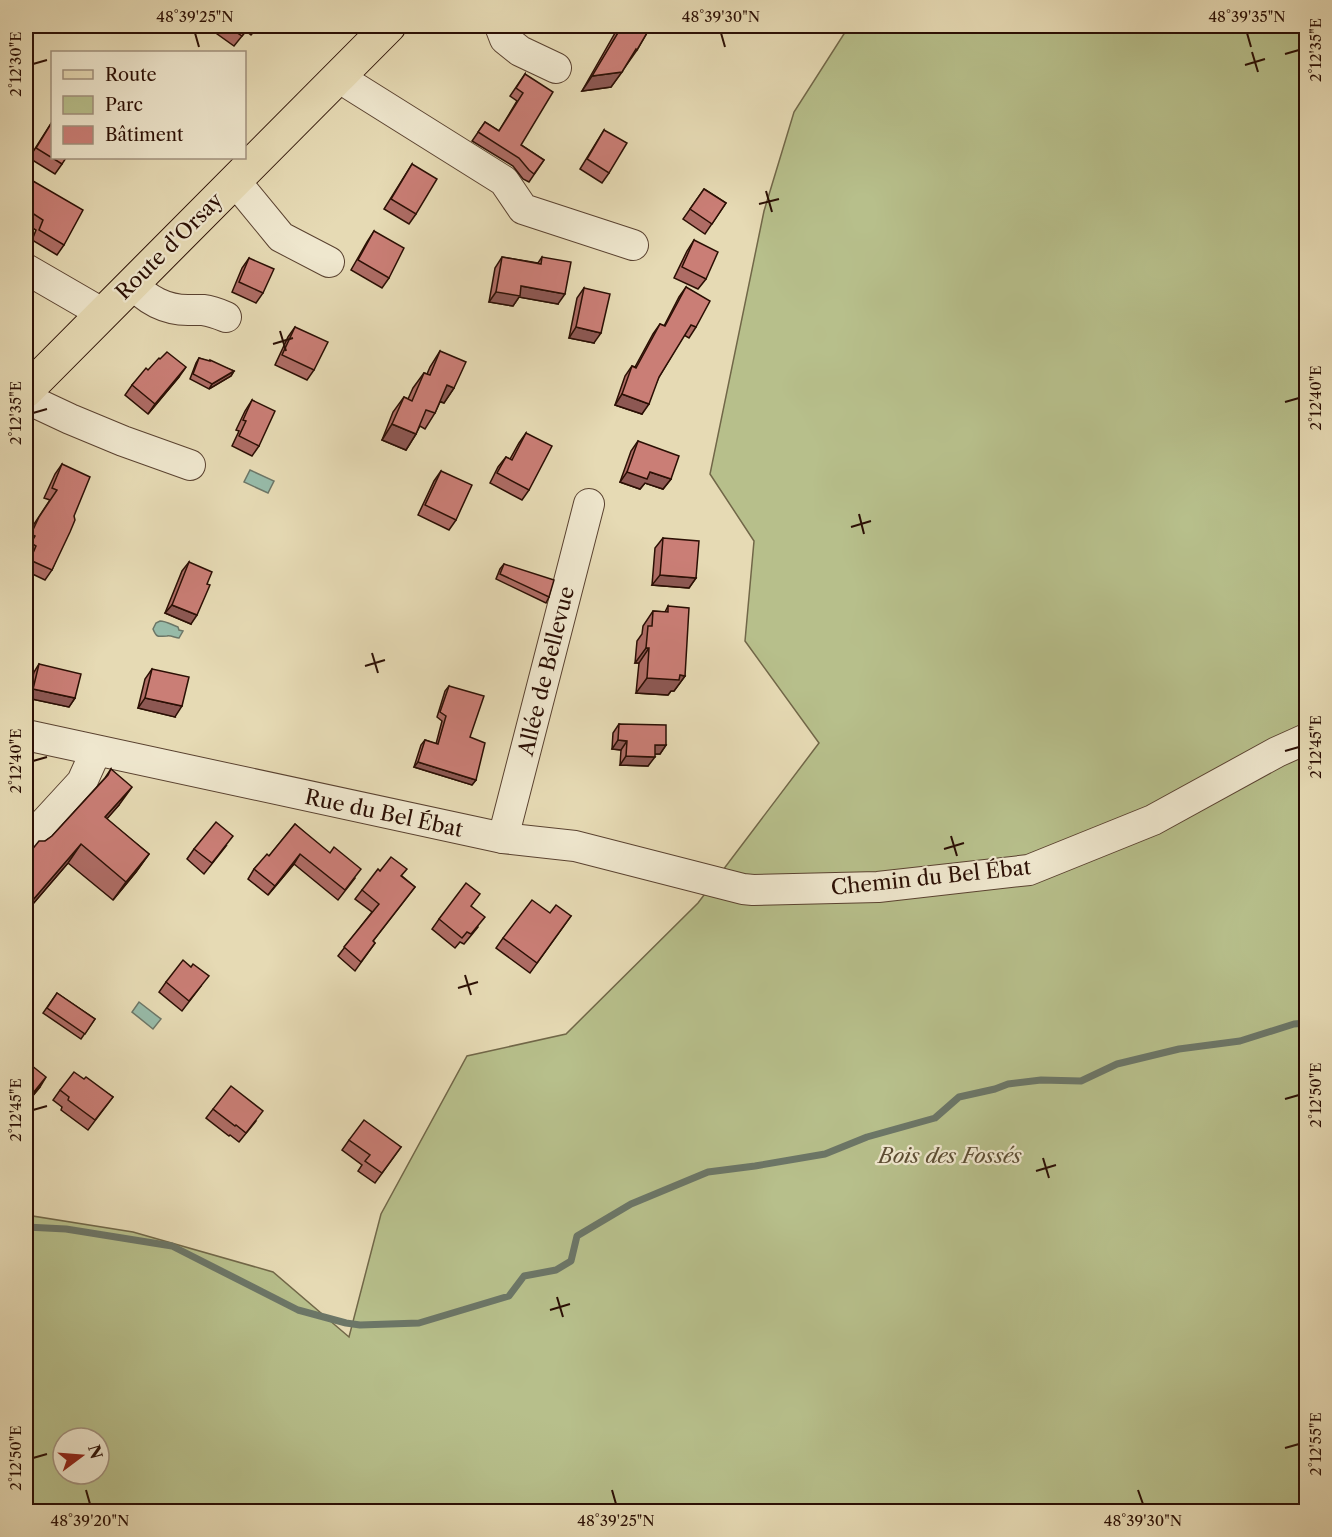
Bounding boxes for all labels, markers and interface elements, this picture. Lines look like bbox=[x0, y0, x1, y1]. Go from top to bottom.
text: 48°39'25"N bbox=[156, 7, 234, 26]
text: 48°39'30"N bbox=[682, 7, 760, 26]
text: 48°39'35"N bbox=[1208, 7, 1286, 26]
text: 2°12'35"E bbox=[1306, 18, 1325, 82]
text: 2°12'30"E bbox=[6, 31, 25, 97]
legend bbox=[51, 51, 246, 159]
text: Route bbox=[105, 64, 157, 86]
text: Parc bbox=[105, 94, 143, 116]
text: Bâtiment bbox=[105, 124, 184, 146]
street label: Route d'Orsay bbox=[110, 187, 228, 305]
text: 2°12'40"E bbox=[1306, 365, 1325, 431]
text: 2°12'35"E bbox=[6, 381, 25, 445]
street label: Allée de Bellevue bbox=[513, 584, 579, 759]
text: 2°12'45"E bbox=[1306, 715, 1325, 779]
text: 2°12'40"E bbox=[6, 728, 25, 794]
street label: Rue du Bel Ébat bbox=[303, 784, 466, 842]
street label: Chemin du Bel Ébat bbox=[830, 854, 1033, 900]
text: 2°12'50"E bbox=[1306, 1062, 1325, 1128]
text: 2°12'45"E bbox=[6, 1078, 25, 1142]
park label: Bois des Fossés bbox=[876, 1143, 1023, 1168]
text: 2°12'55"E bbox=[1306, 1412, 1325, 1476]
text: 2°12'50"E bbox=[6, 1425, 25, 1491]
north arrow bbox=[51, 1426, 111, 1486]
text: N bbox=[84, 1442, 107, 1461]
text: 48°39'20"N bbox=[51, 1511, 129, 1530]
text: 48°39'25"N bbox=[577, 1511, 655, 1530]
text: 48°39'30"N bbox=[1104, 1511, 1182, 1530]

